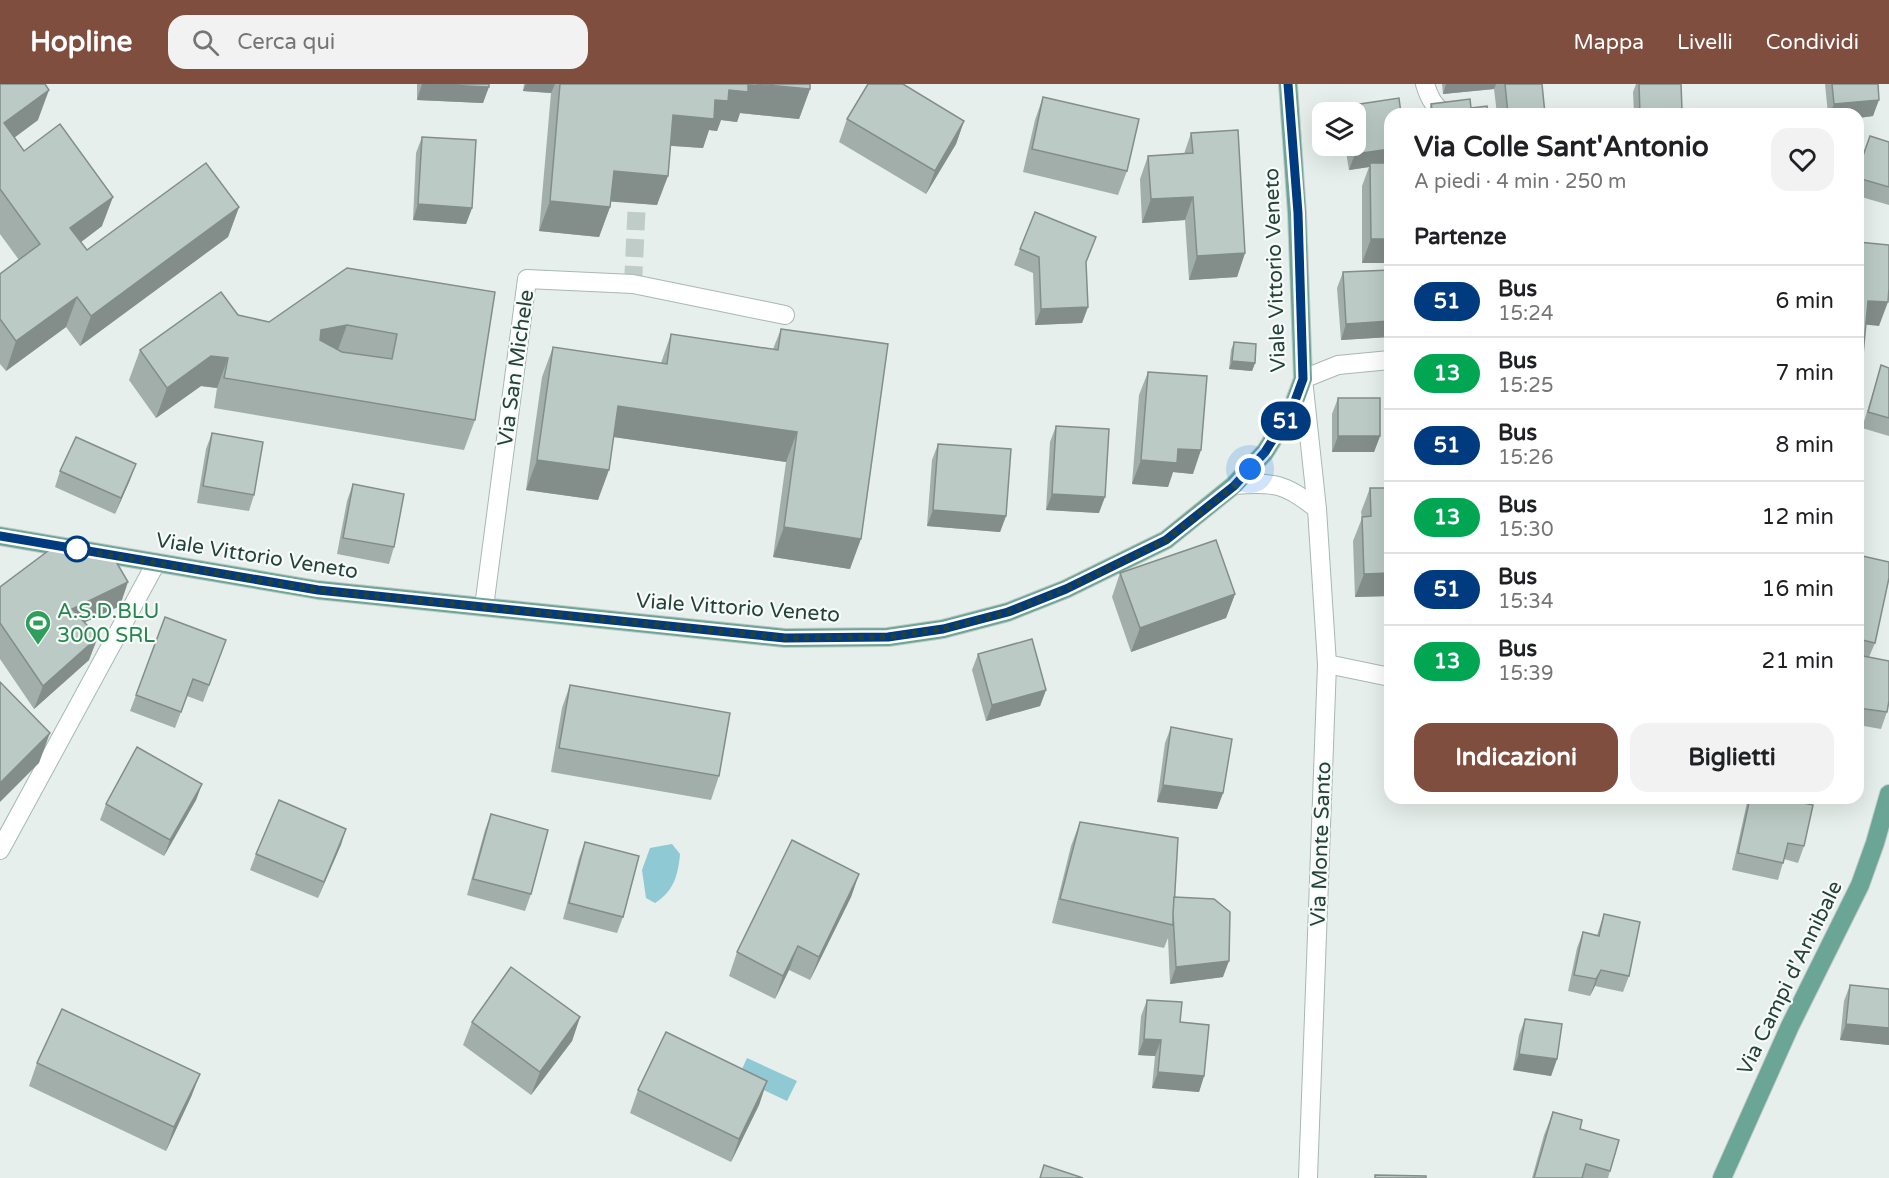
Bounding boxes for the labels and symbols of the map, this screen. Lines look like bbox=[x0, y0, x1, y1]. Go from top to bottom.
street label: Viale Vittorio Veneto bbox=[1259, 167, 1291, 373]
street label: Via San Michele bbox=[493, 288, 539, 448]
line badge: 51 bbox=[1259, 402, 1313, 440]
your location bbox=[1235, 454, 1265, 484]
street label: Viale Vittorio Veneto bbox=[154, 528, 360, 584]
unlabelled marker bbox=[64, 536, 90, 562]
street label: Viale Vittorio Veneto bbox=[635, 588, 841, 628]
place label: A.S.D.BLU 3000 SRL bbox=[57, 599, 159, 648]
sports icon: A.S.D.BLU 3000 SRL bbox=[23, 608, 53, 646]
street label: Via Monte Santo bbox=[1306, 761, 1336, 927]
street label: Via Campi d'Annibale bbox=[1732, 877, 1848, 1079]

